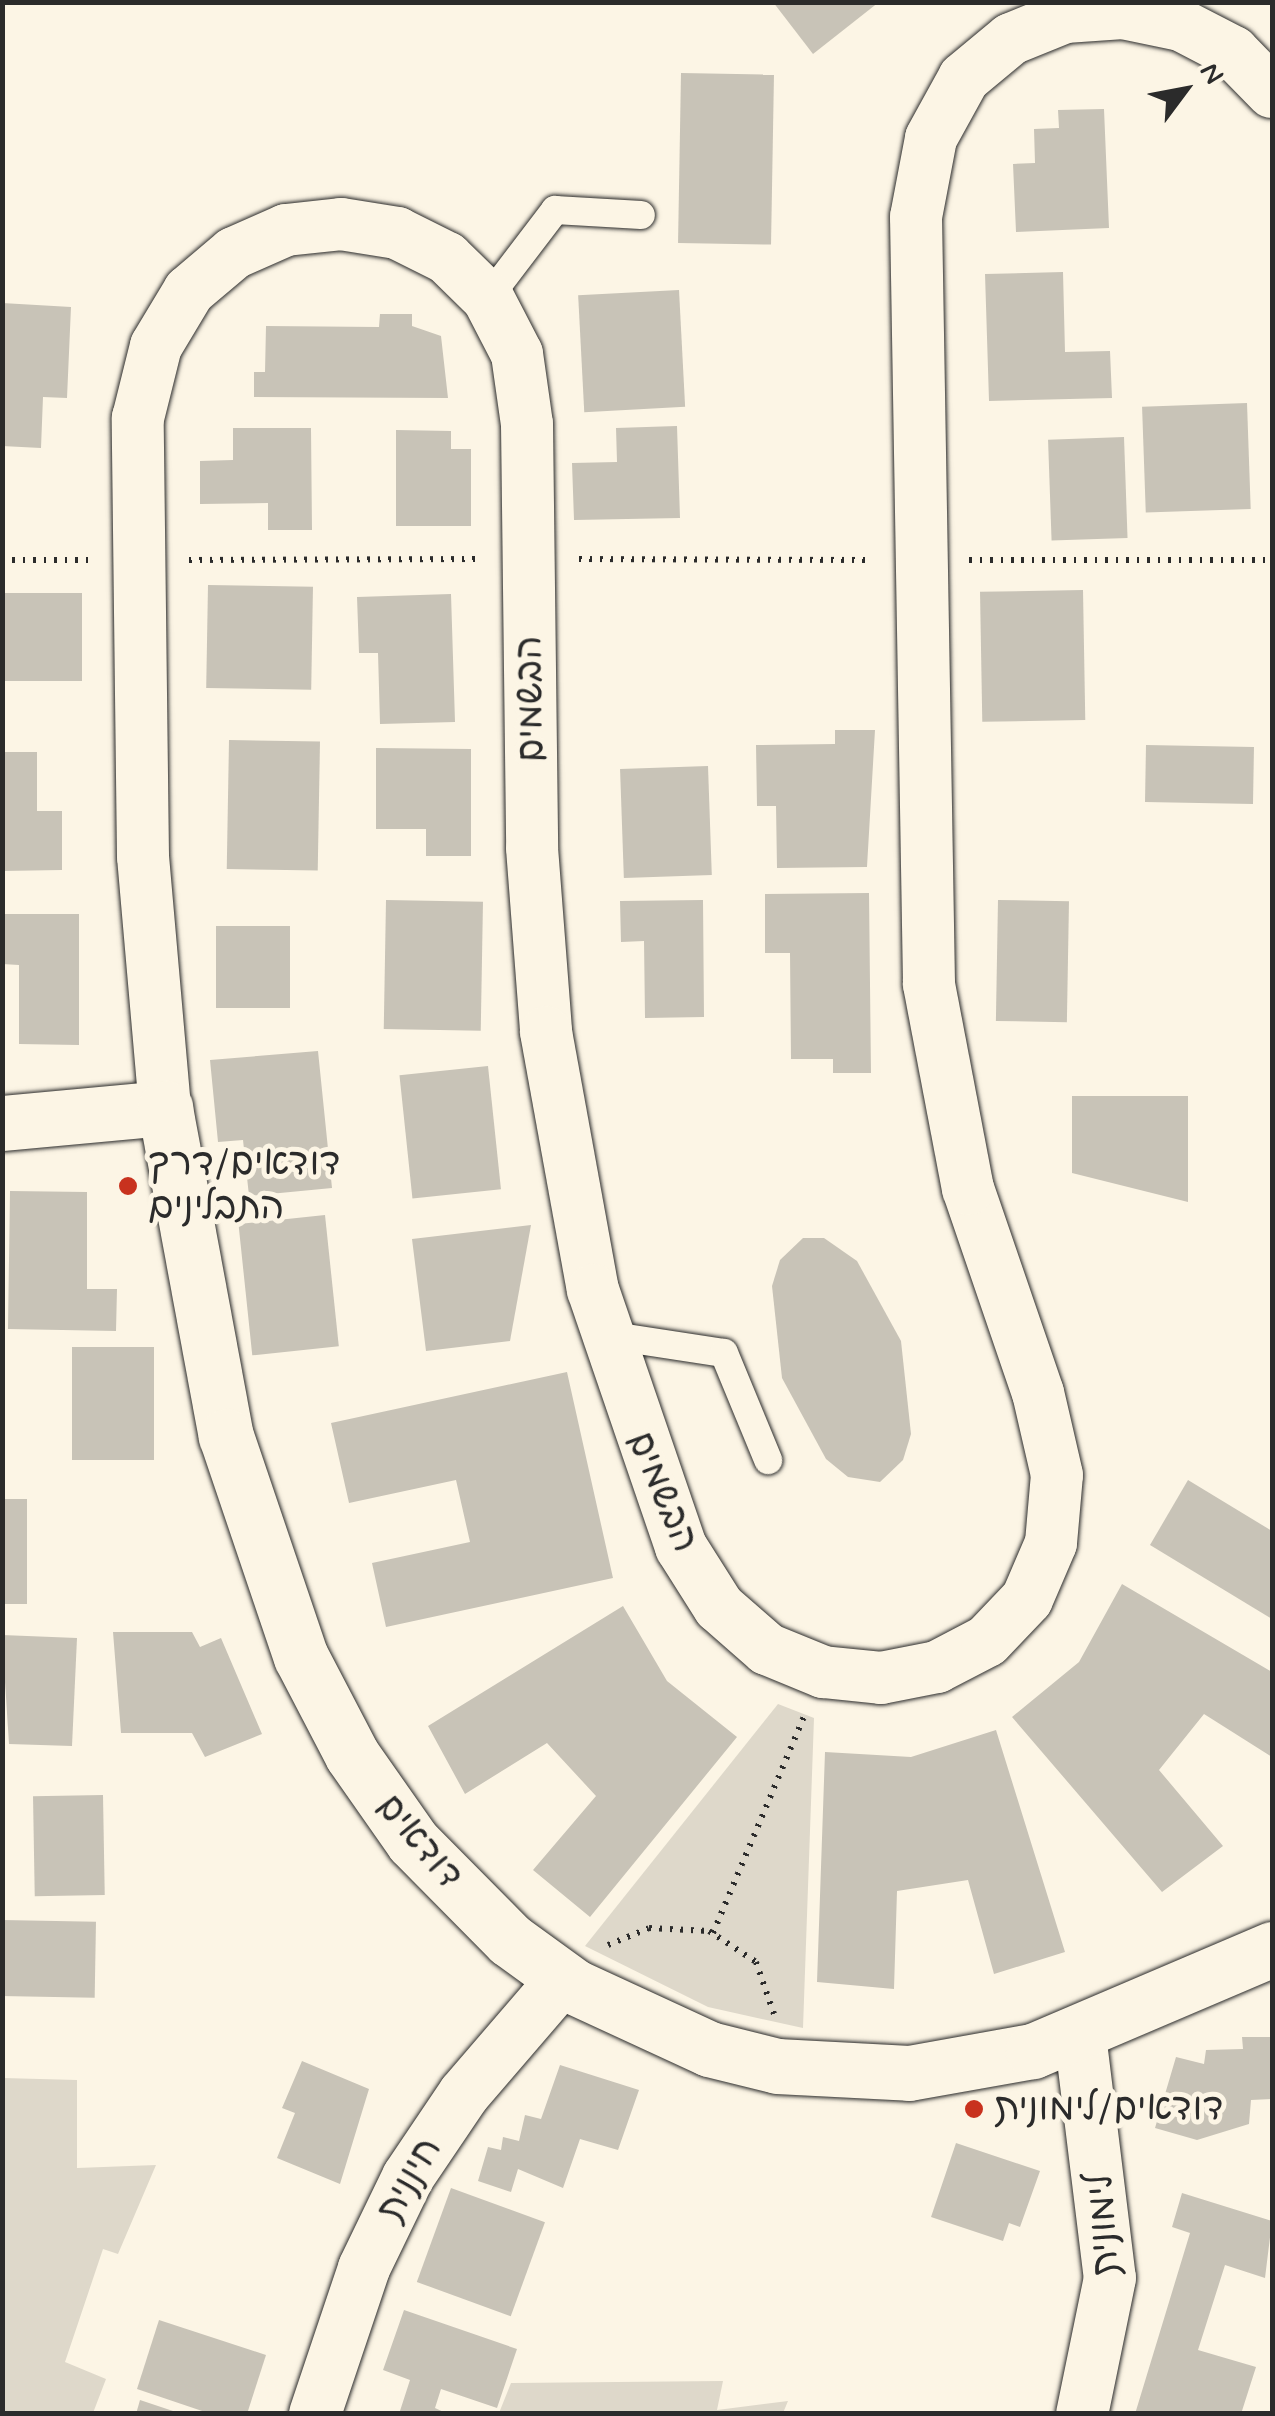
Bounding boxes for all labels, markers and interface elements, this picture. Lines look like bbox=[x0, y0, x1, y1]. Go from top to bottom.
north arrow bbox=[1135, 40, 1235, 140]
text: N bbox=[1190, 56, 1231, 92]
street label: הבשמים bbox=[507, 635, 555, 763]
place label: דודאים/דרך התבלינים bbox=[148, 1141, 340, 1230]
marker: דודאים/דרך התבלינים bbox=[117, 1175, 139, 1197]
street label: הבשמים bbox=[616, 1425, 708, 1559]
street label: דודאים bbox=[366, 1785, 472, 1899]
place label: דודאים/לימונית bbox=[994, 2086, 1224, 2132]
marker: דודאים/לימונית bbox=[963, 2098, 985, 2120]
street label: חיננית bbox=[368, 2130, 452, 2230]
street label: לימונית bbox=[1078, 2172, 1130, 2278]

